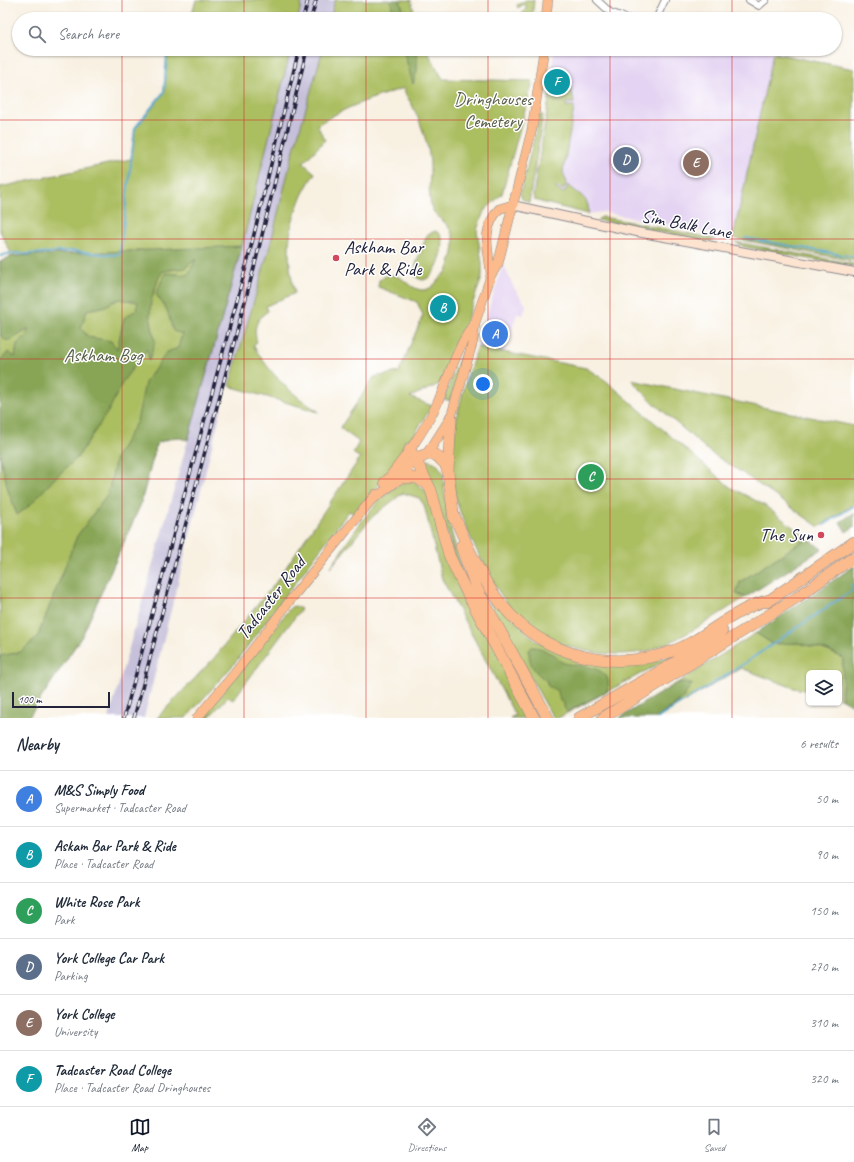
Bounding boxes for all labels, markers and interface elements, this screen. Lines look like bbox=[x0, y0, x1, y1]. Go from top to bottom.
search box bbox=[12, 12, 842, 56]
icon: search bbox=[26, 23, 48, 45]
text: Search here bbox=[58, 25, 119, 44]
pin: F bbox=[544, 67, 570, 97]
park label: Dringhouses Cemetery bbox=[454, 87, 534, 133]
pin: D bbox=[613, 145, 639, 175]
pin: E bbox=[683, 148, 709, 178]
street label: Sim Balk Lane bbox=[639, 204, 735, 245]
place label: Askham Bar Park & Ride bbox=[344, 235, 424, 281]
marker: Askham Bar Park & Ride bbox=[331, 253, 341, 263]
pin: B bbox=[430, 293, 456, 323]
pin: A bbox=[482, 319, 508, 349]
park label: Askham Bog bbox=[64, 343, 143, 367]
your location bbox=[473, 374, 493, 394]
pin: C bbox=[578, 462, 604, 492]
place label: The Sun bbox=[760, 523, 813, 547]
marker: The Sun bbox=[816, 530, 826, 540]
street label: Tadcaster Road bbox=[231, 550, 313, 644]
map controls bbox=[806, 670, 842, 706]
button: layers bbox=[806, 670, 842, 706]
scale bar bbox=[12, 690, 110, 709]
text: 100 m bbox=[18, 692, 42, 706]
text: Nearby bbox=[16, 734, 59, 755]
text: 6 results bbox=[800, 736, 838, 752]
text: M&S Simply Food bbox=[54, 781, 144, 800]
text: A bbox=[26, 791, 32, 807]
text: 50 m bbox=[816, 791, 838, 807]
text: Supermarket · Tadcaster Road bbox=[54, 800, 186, 816]
text: Askam Bar Park & Ride bbox=[54, 837, 176, 856]
text: B bbox=[26, 847, 32, 863]
text: 90 m bbox=[816, 847, 838, 863]
text: Place · Tadcaster Road bbox=[54, 856, 153, 872]
text: White Rose Park bbox=[54, 893, 139, 912]
text: C bbox=[26, 903, 32, 919]
text: 150 m bbox=[810, 903, 838, 919]
text: Park bbox=[54, 912, 75, 928]
text: York College Car Park bbox=[54, 949, 164, 968]
text: D bbox=[25, 959, 33, 975]
text: 270 m bbox=[810, 959, 838, 975]
text: Parking bbox=[54, 968, 88, 984]
text: York College bbox=[54, 1005, 114, 1024]
text: E bbox=[26, 1015, 32, 1031]
text: 310 m bbox=[810, 1015, 838, 1031]
text: University bbox=[54, 1024, 97, 1040]
text: Tadcaster Road College bbox=[54, 1061, 171, 1080]
text: F bbox=[26, 1071, 32, 1087]
text: 320 m bbox=[810, 1071, 838, 1087]
text: Place · Tadcaster Road Dringhouses bbox=[54, 1080, 210, 1096]
tab: Map bbox=[129, 1116, 151, 1154]
tab: Directions bbox=[408, 1116, 446, 1154]
tab: Saved bbox=[703, 1116, 725, 1154]

